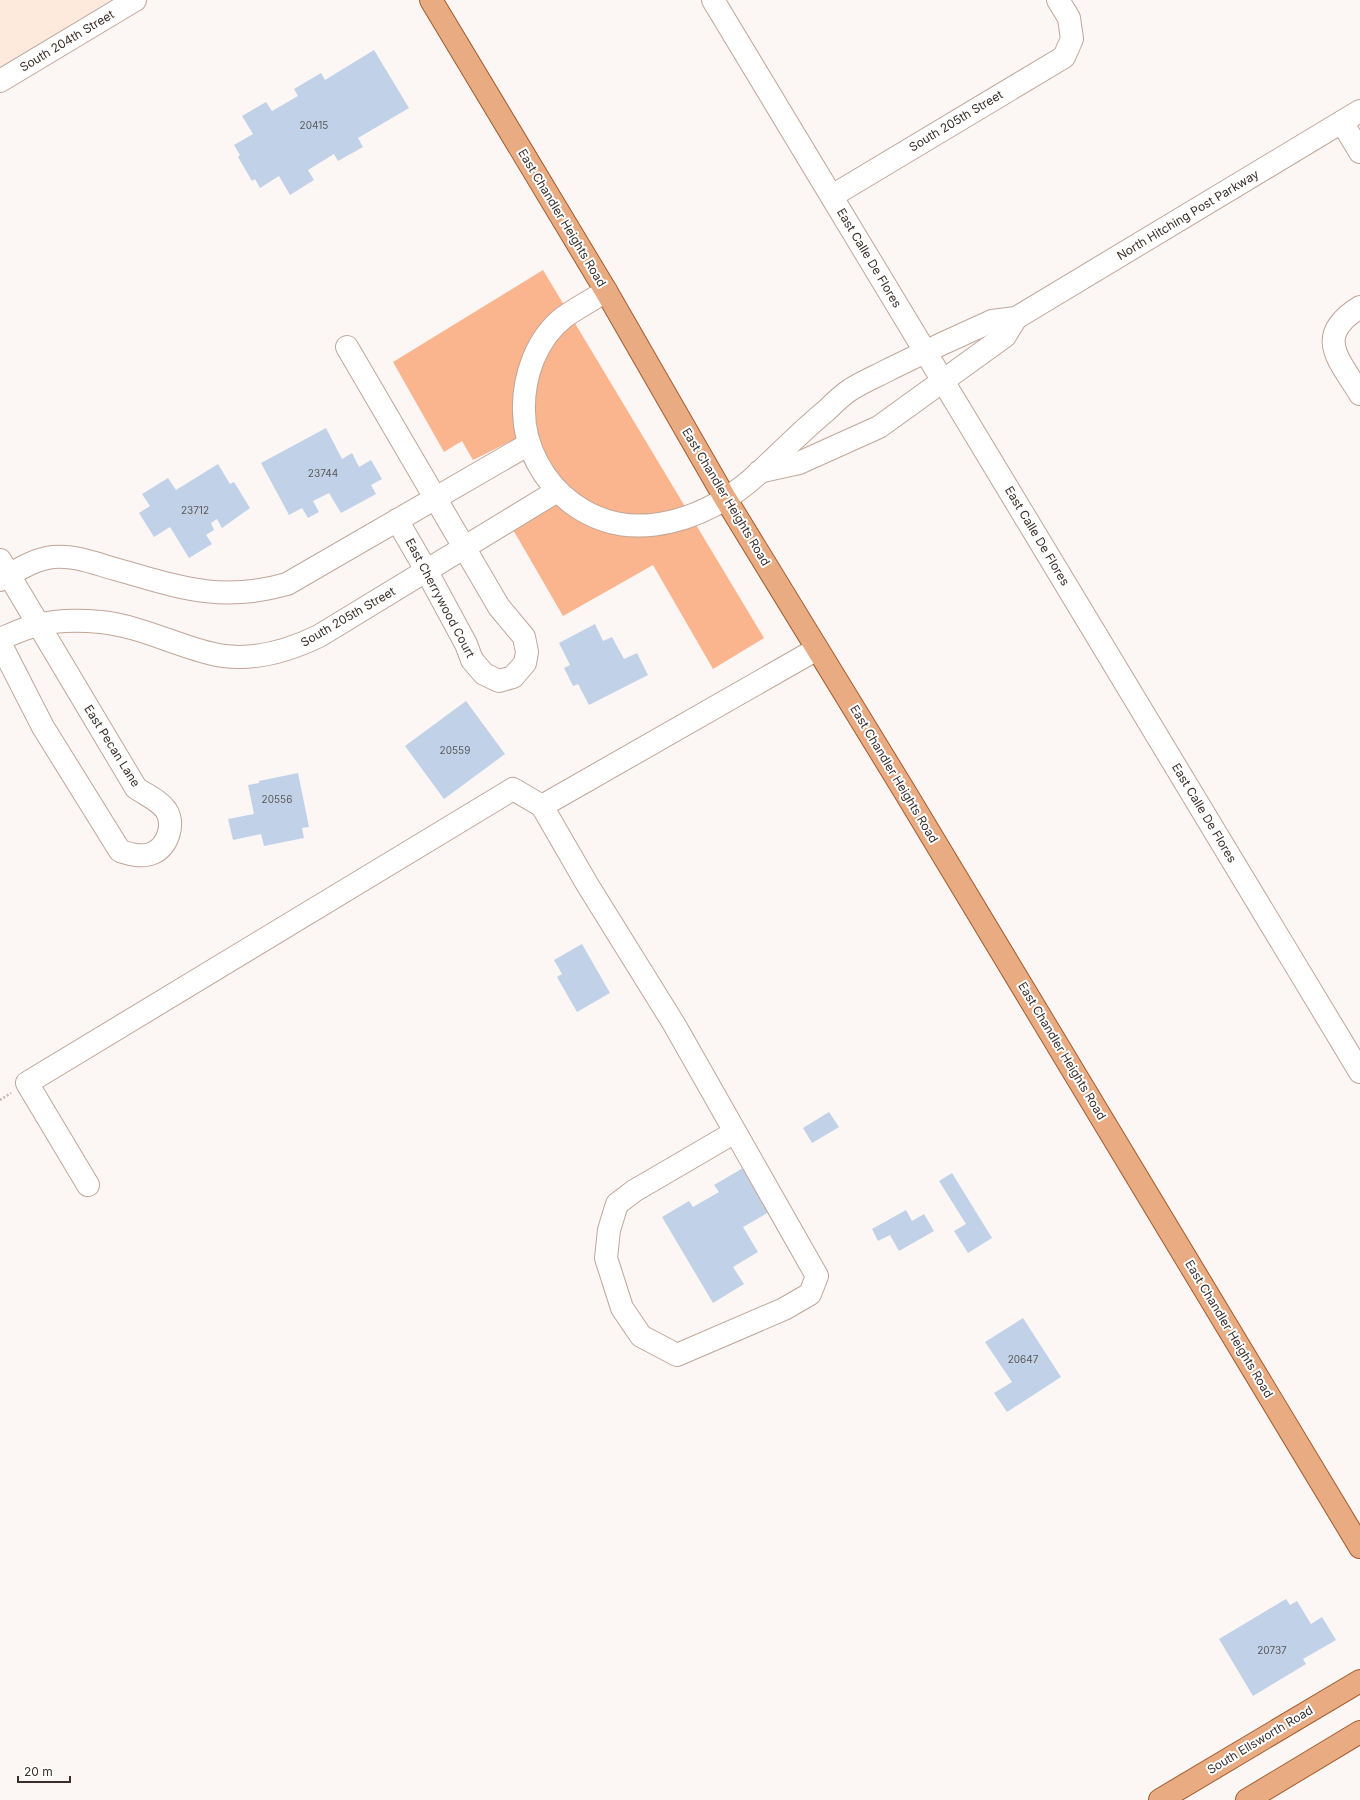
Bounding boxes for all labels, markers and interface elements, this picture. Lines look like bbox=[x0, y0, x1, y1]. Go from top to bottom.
street label: South 204th Street bbox=[17, 6, 117, 75]
street label: South 205th Street bbox=[906, 87, 1005, 155]
house number: 20415 bbox=[300, 119, 328, 131]
street label: East Chandler Heights Road bbox=[515, 146, 610, 289]
street label: North Hitching Post Parkway bbox=[1114, 166, 1262, 263]
street label: East Calle De Flores bbox=[834, 205, 905, 310]
street label: East Chandler Heights Road bbox=[679, 425, 774, 568]
house number: 23744 bbox=[308, 467, 338, 479]
street label: East Calle De Flores bbox=[1002, 483, 1073, 588]
house number: 23712 bbox=[181, 504, 209, 516]
street label: East Cherrywood Court bbox=[403, 536, 478, 660]
street label: South 205th Street bbox=[298, 583, 398, 650]
street label: East Pecan Lane bbox=[81, 702, 144, 790]
street label: East Chandler Heights Road bbox=[847, 702, 942, 845]
house number: 20559 bbox=[440, 744, 470, 756]
street label: East Calle De Flores bbox=[1169, 760, 1240, 865]
house number: 20556 bbox=[262, 793, 292, 805]
street label: East Chandler Heights Road bbox=[1015, 979, 1110, 1122]
street label: East Chandler Heights Road bbox=[1182, 1257, 1277, 1400]
house number: 20647 bbox=[1008, 1353, 1039, 1365]
house number: 20737 bbox=[1257, 1644, 1287, 1656]
street label: South Ellsworth Road bbox=[1204, 1702, 1315, 1777]
scale bar bbox=[18, 1758, 70, 1784]
text: 20 m bbox=[24, 1764, 53, 1779]

